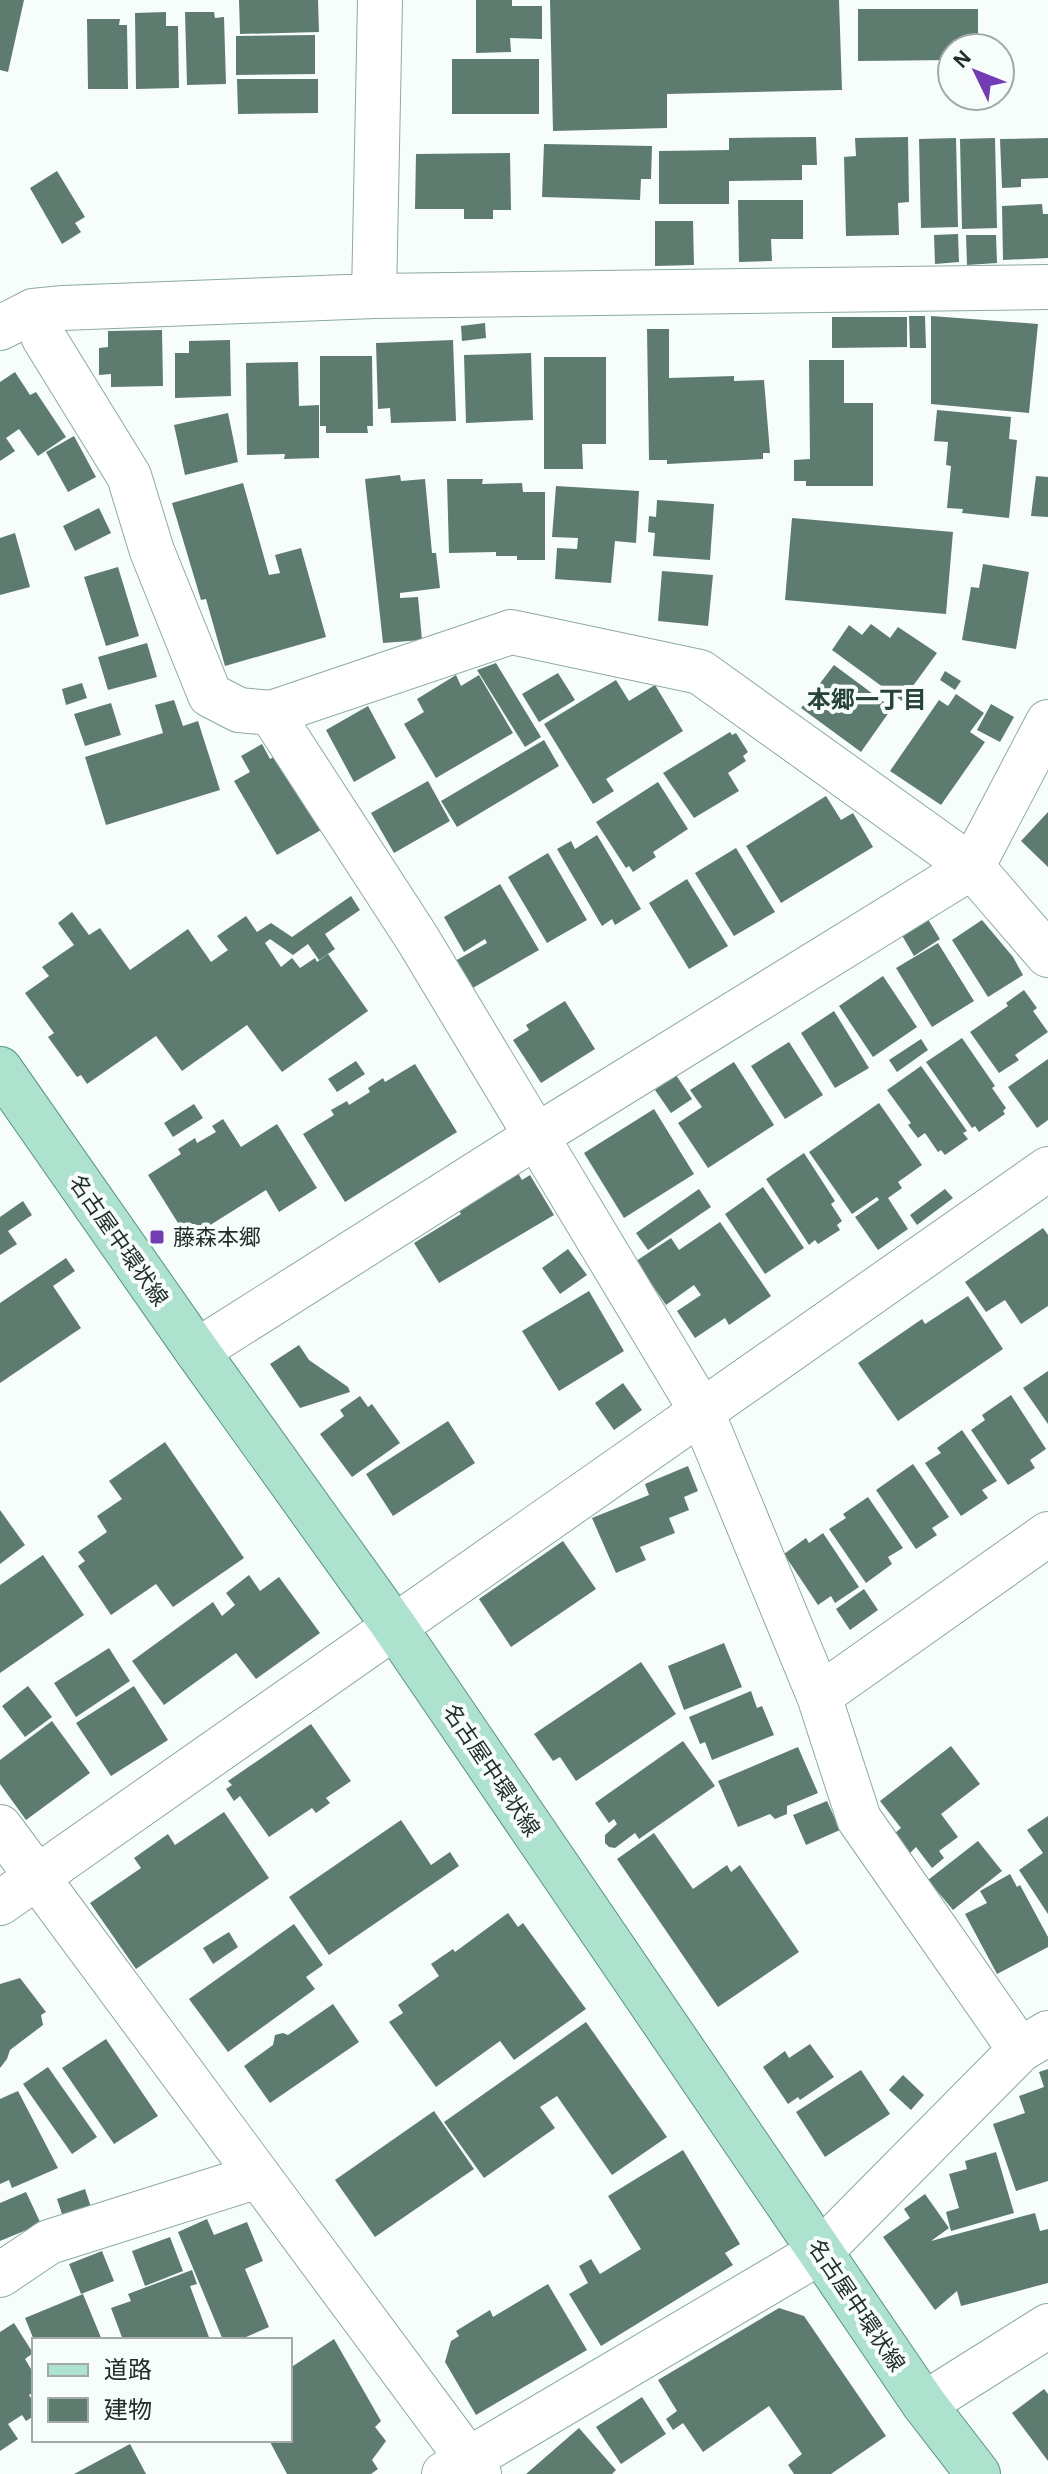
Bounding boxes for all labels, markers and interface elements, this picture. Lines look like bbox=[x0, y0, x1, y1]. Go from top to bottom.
north arrow bbox=[936, 32, 1016, 112]
text: N bbox=[949, 46, 975, 72]
district label: 本郷一丁目 bbox=[807, 687, 927, 713]
street label: 名古屋中環状線 bbox=[65, 1171, 172, 1310]
place label: 藤森本郷 bbox=[173, 1226, 261, 1249]
marker: 藤森本郷 bbox=[148, 1228, 166, 1246]
street label: 名古屋中環状線 bbox=[439, 1700, 544, 1841]
street label: 名古屋中環状線 bbox=[804, 2235, 909, 2376]
legend bbox=[32, 2338, 292, 2442]
text: 道路 bbox=[104, 2357, 152, 2383]
text: 建物 bbox=[104, 2398, 152, 2423]

